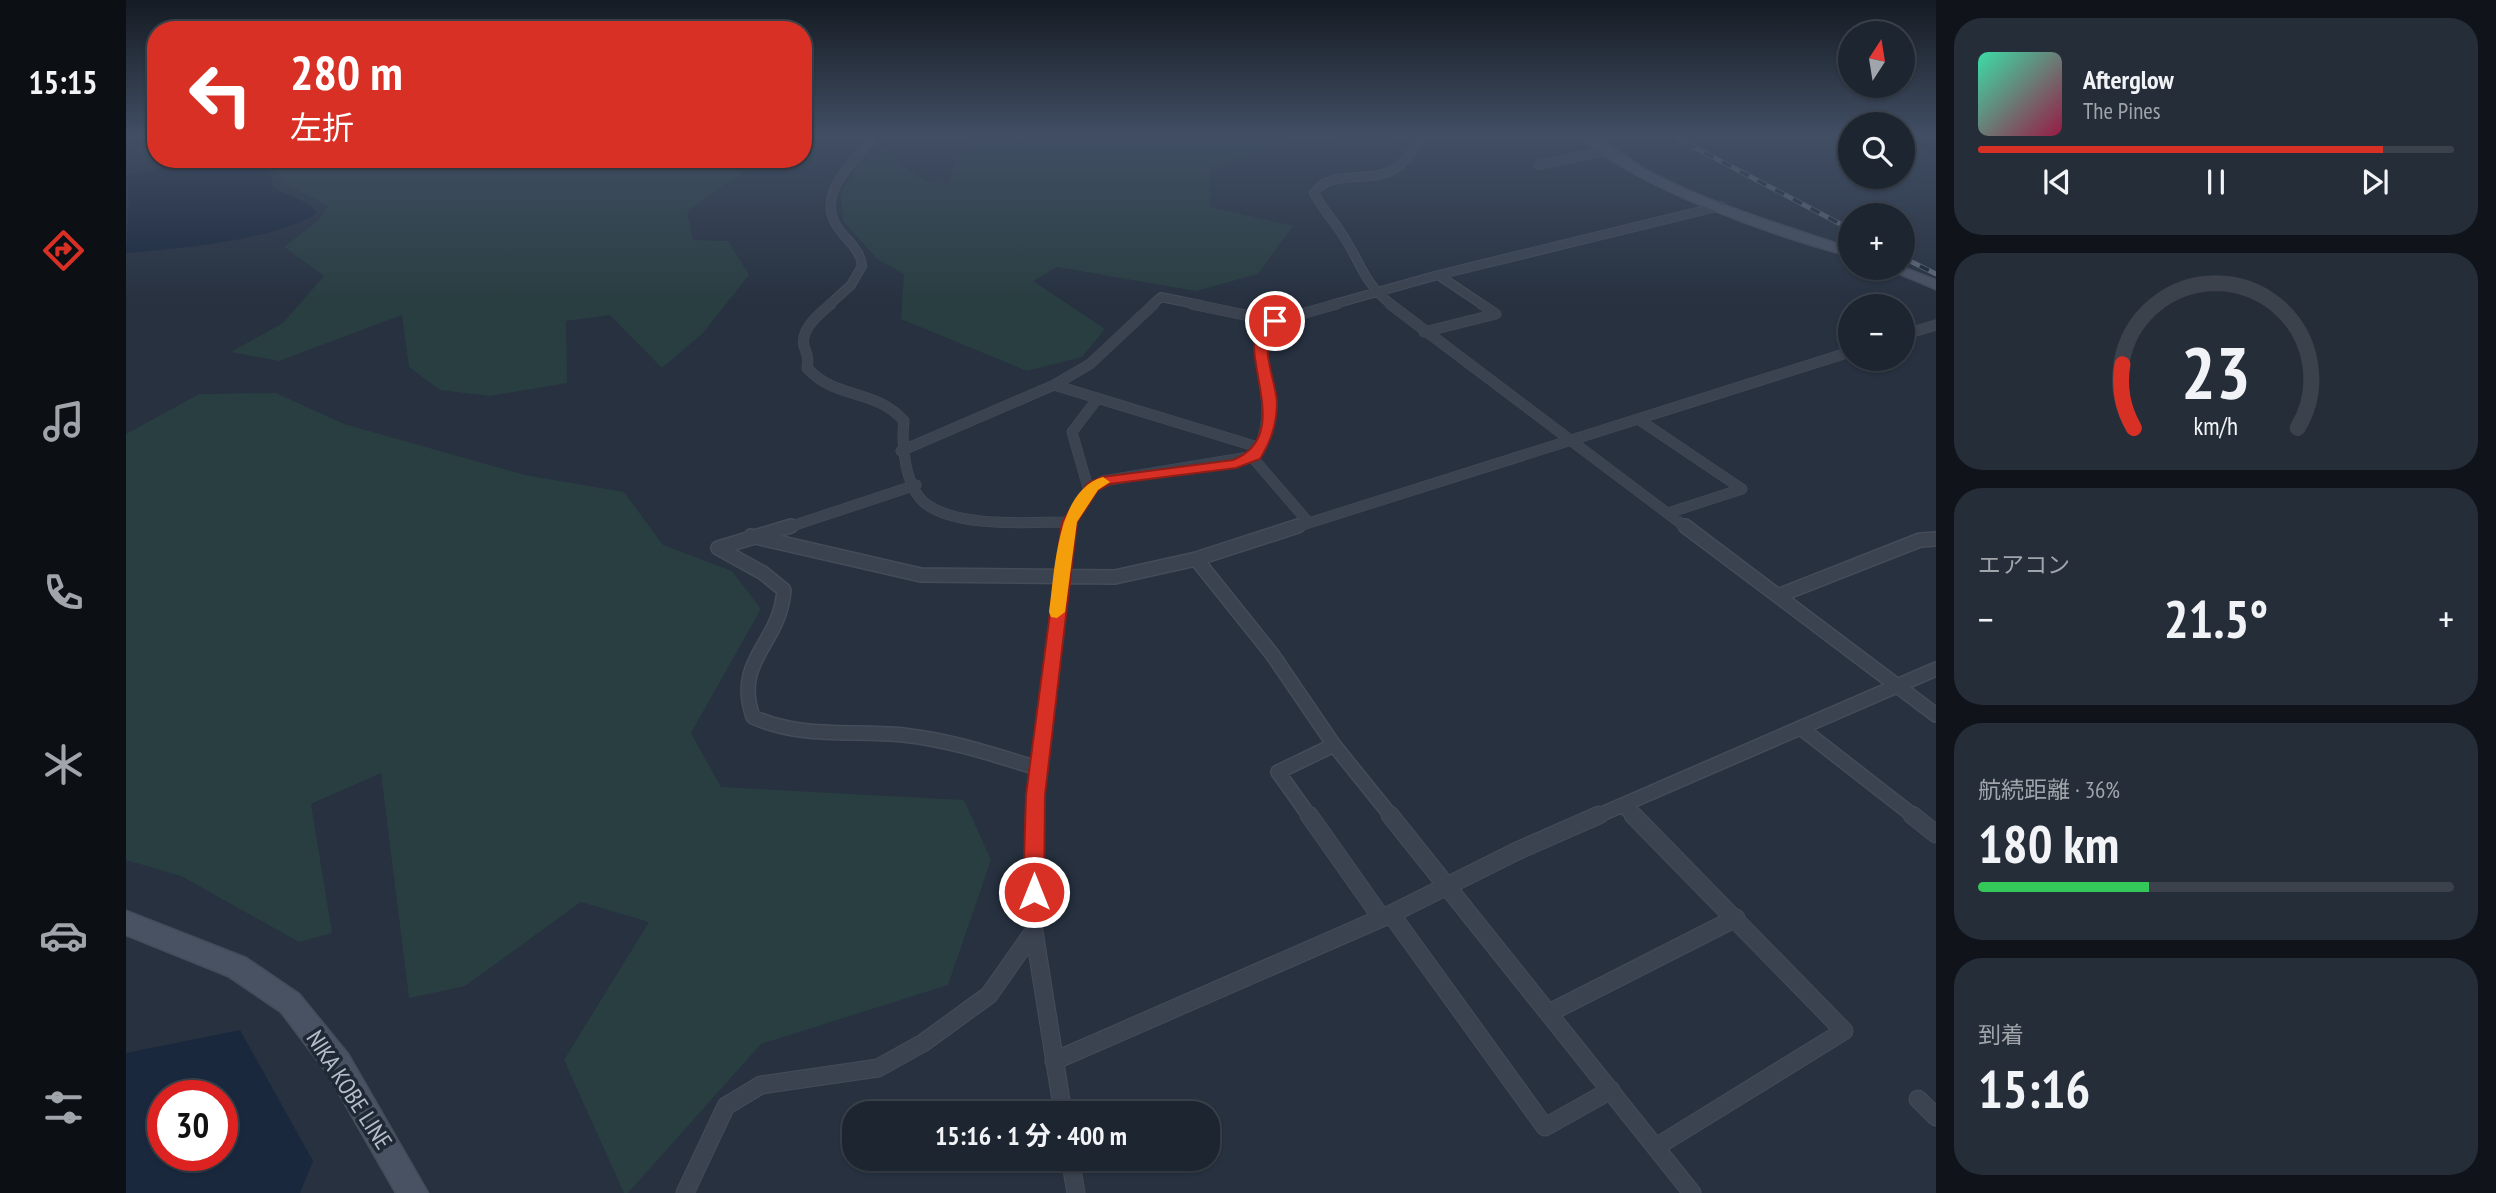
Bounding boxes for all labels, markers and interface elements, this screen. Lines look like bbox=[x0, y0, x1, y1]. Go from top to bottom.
north arrow bbox=[1838, 21, 1914, 98]
map controls bbox=[1838, 21, 1915, 371]
text: 280 m bbox=[290, 40, 403, 104]
icon: left bbox=[175, 49, 266, 140]
text: 15:15 bbox=[28, 61, 98, 103]
text: Afterglow bbox=[2083, 63, 2174, 96]
text: The Pines bbox=[2083, 96, 2161, 125]
text: 左折 bbox=[290, 106, 354, 148]
button: search bbox=[1838, 112, 1915, 189]
icon: previous bbox=[2038, 163, 2076, 201]
icon: pause bbox=[2197, 163, 2235, 201]
icon: next bbox=[2356, 163, 2394, 201]
button: + bbox=[1838, 203, 1915, 280]
icon: directions bbox=[39, 226, 88, 275]
pin bbox=[1245, 291, 1305, 351]
button: − bbox=[1838, 294, 1915, 371]
icon: arrive bbox=[1256, 302, 1294, 340]
text: 23 bbox=[2181, 324, 2251, 418]
icon: music bbox=[39, 397, 88, 446]
text: km/h bbox=[2194, 409, 2238, 441]
text: エアコン bbox=[1978, 550, 2070, 579]
icon: phone bbox=[39, 568, 88, 617]
text: 21.5° bbox=[2164, 585, 2268, 652]
text: − bbox=[1978, 594, 1994, 643]
text: + bbox=[2438, 594, 2454, 643]
icon: climate bbox=[39, 740, 88, 789]
text: 航続距離 · 36% bbox=[1978, 775, 2120, 804]
text: 180 km bbox=[1978, 810, 2119, 877]
position arrow bbox=[997, 855, 1071, 929]
icon: car bbox=[39, 911, 88, 960]
text: 到着 bbox=[1978, 1020, 2024, 1049]
street label: NIKA KOBE LINE bbox=[300, 1025, 399, 1155]
text: 15:16 bbox=[1978, 1055, 2090, 1122]
speed limit sign: 30 bbox=[147, 1080, 238, 1171]
icon: filters bbox=[39, 1083, 88, 1132]
text: 15:16 · 1 分 · 400 m bbox=[935, 1119, 1127, 1152]

